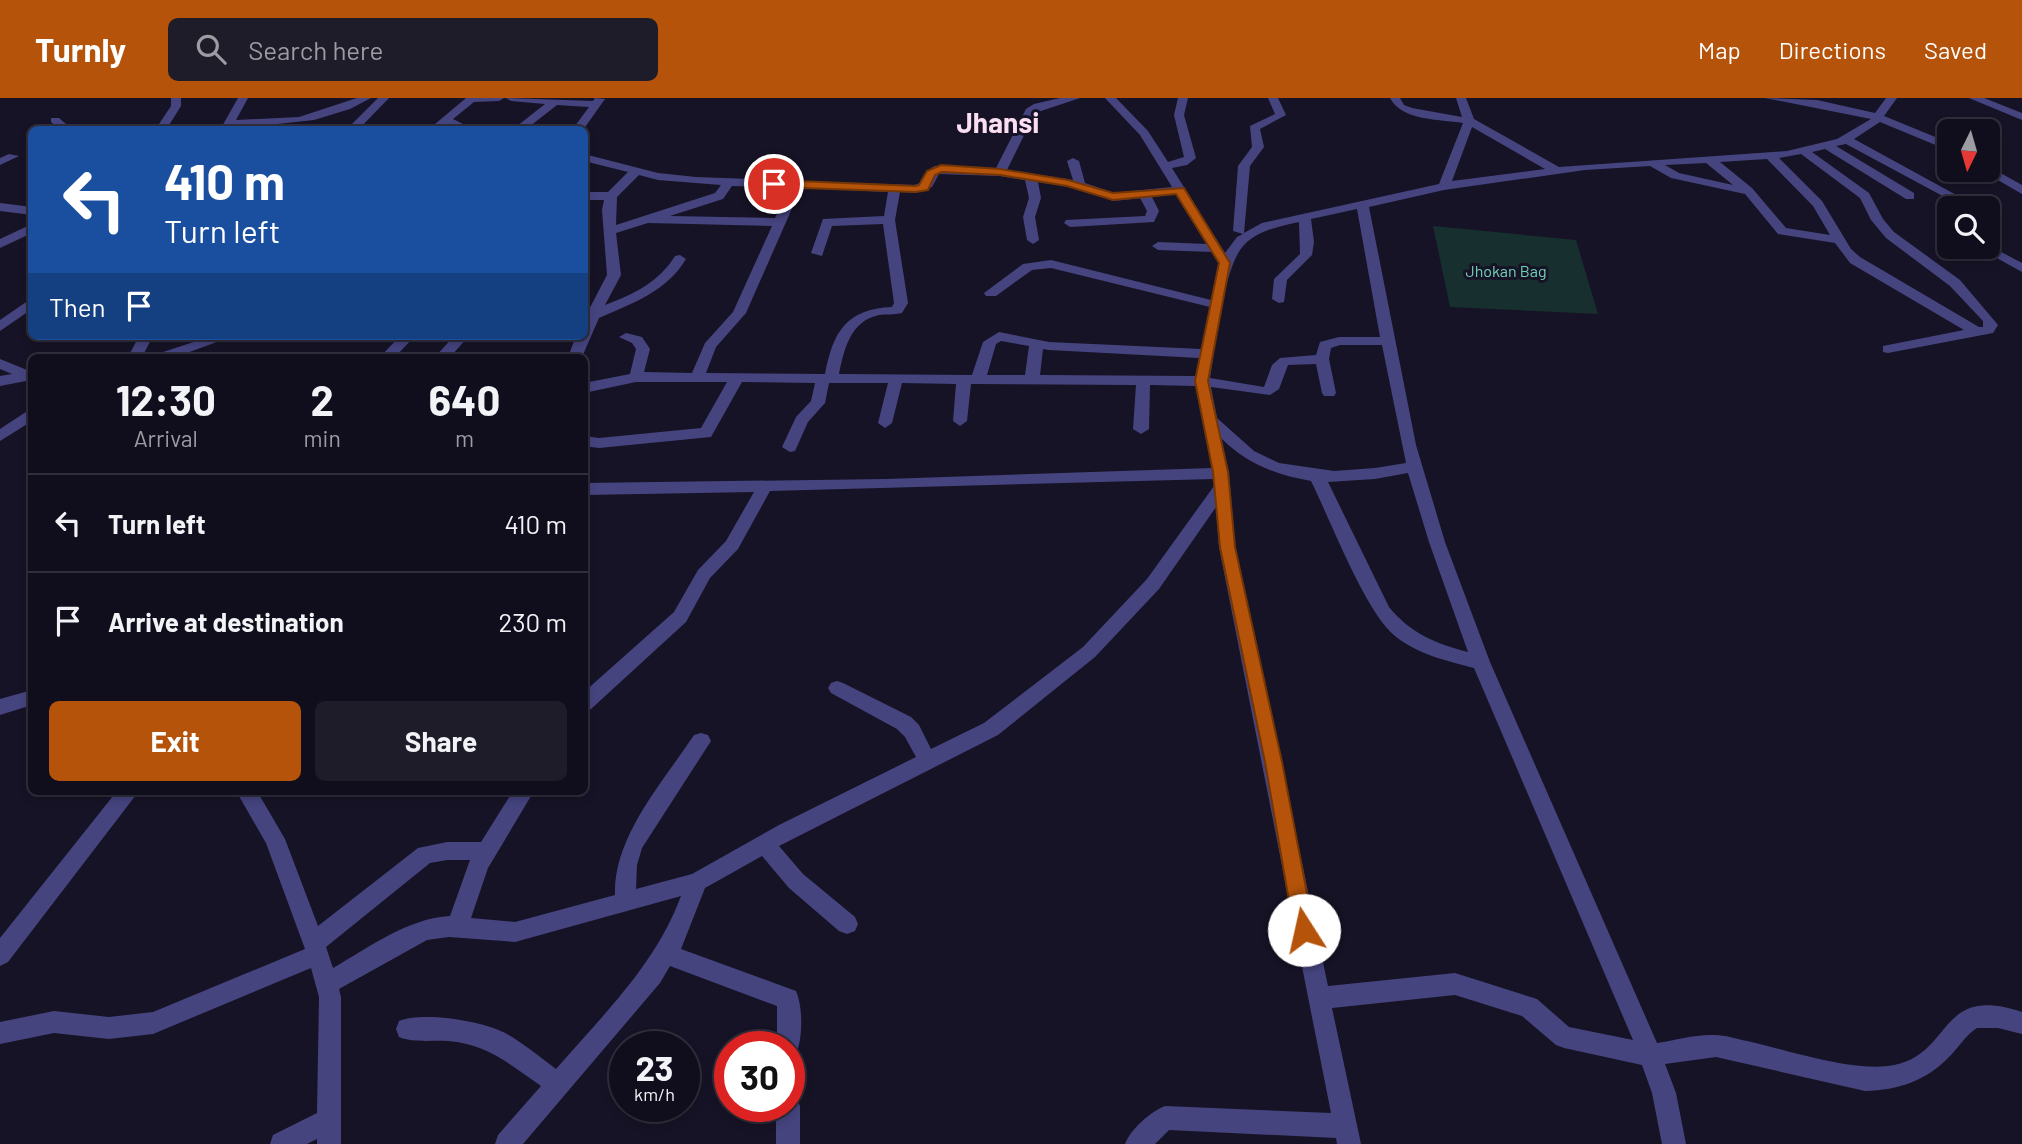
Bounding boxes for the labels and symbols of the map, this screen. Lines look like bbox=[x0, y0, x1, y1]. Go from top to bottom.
district label: Jhansi bbox=[957, 105, 1039, 139]
north arrow bbox=[1937, 119, 2000, 182]
pin bbox=[744, 154, 804, 214]
park label: Jhokan Bag bbox=[1465, 261, 1547, 280]
position arrow bbox=[1267, 893, 1341, 967]
speed limit sign: 30 bbox=[714, 1031, 805, 1122]

